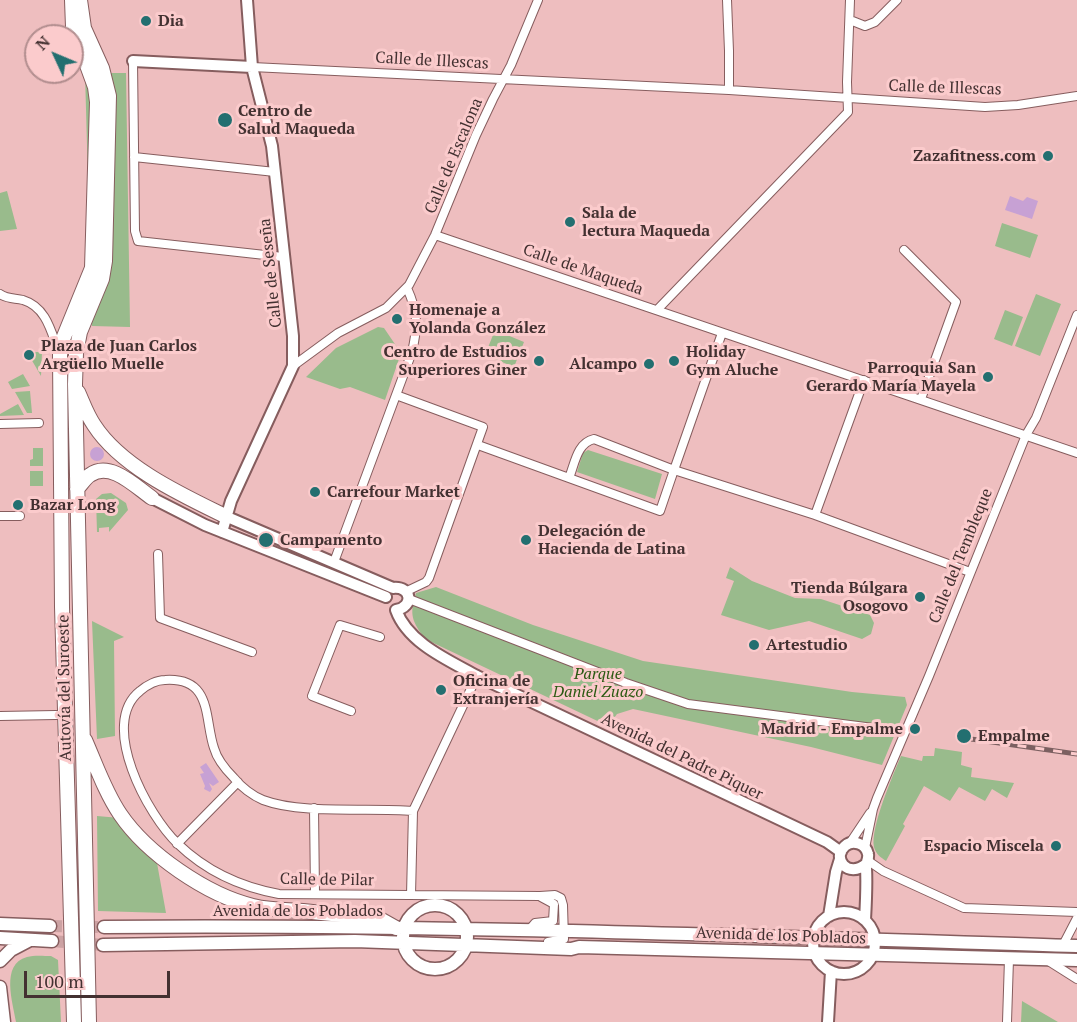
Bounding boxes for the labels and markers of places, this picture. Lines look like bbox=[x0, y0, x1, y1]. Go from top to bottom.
place label: Dia bbox=[158, 11, 184, 31]
marker: Dia bbox=[139, 14, 153, 28]
place label: Centro de Salud Maqueda bbox=[238, 101, 355, 139]
marker: Centro de Salud Maqueda bbox=[216, 111, 234, 129]
place label: Zazafitness.com bbox=[913, 146, 1036, 166]
marker: Zazafitness.com bbox=[1041, 149, 1055, 163]
place label: Sala de lectura Maqueda bbox=[582, 203, 710, 241]
marker: Sala de lectura Maqueda bbox=[563, 215, 577, 229]
place label: Homenaje a Yolanda González bbox=[409, 300, 546, 338]
marker: Homenaje a Yolanda González bbox=[390, 312, 404, 326]
place label: Plaza de Juan Carlos Argüello Muelle bbox=[41, 336, 197, 374]
place label: Centro de Estudios Superiores Giner bbox=[384, 342, 527, 380]
place label: Holiday Gym Aluche bbox=[686, 342, 778, 380]
marker: Plaza de Juan Carlos Argüello Muelle bbox=[22, 348, 36, 362]
marker: Centro de Estudios Superiores Giner bbox=[532, 354, 546, 368]
place label: Alcampo bbox=[569, 354, 637, 374]
marker: Holiday Gym Aluche bbox=[667, 354, 681, 368]
marker: Alcampo bbox=[642, 357, 656, 371]
place label: Parroquia San Gerardo María Mayela bbox=[806, 358, 976, 396]
marker: Parroquia San Gerardo María Mayela bbox=[981, 370, 995, 384]
place label: Carrefour Market bbox=[327, 482, 460, 502]
marker: Carrefour Market bbox=[308, 485, 322, 499]
place label: Bazar Long bbox=[30, 495, 116, 515]
marker: Bazar Long bbox=[11, 498, 25, 512]
place label: Delegación de Hacienda de Latina bbox=[538, 521, 686, 559]
place label: Campamento bbox=[280, 530, 382, 550]
marker: Campamento bbox=[257, 531, 275, 549]
marker: Delegación de Hacienda de Latina bbox=[519, 533, 533, 547]
place label: Tienda Búlgara Osogovo bbox=[791, 578, 908, 616]
marker: Tienda Búlgara Osogovo bbox=[913, 590, 927, 604]
place label: Artestudio bbox=[766, 635, 848, 655]
marker: Artestudio bbox=[747, 638, 761, 652]
place label: Oficina de Extranjería bbox=[453, 671, 539, 709]
marker: Oficina de Extranjería bbox=[434, 683, 448, 697]
place label: Madrid - Empalme bbox=[761, 719, 903, 739]
marker: Madrid - Empalme bbox=[908, 722, 922, 736]
place label: Empalme bbox=[978, 726, 1050, 746]
marker: Empalme bbox=[955, 727, 973, 745]
place label: Espacio Miscela bbox=[924, 836, 1044, 856]
marker: Espacio Miscela bbox=[1049, 839, 1063, 853]

